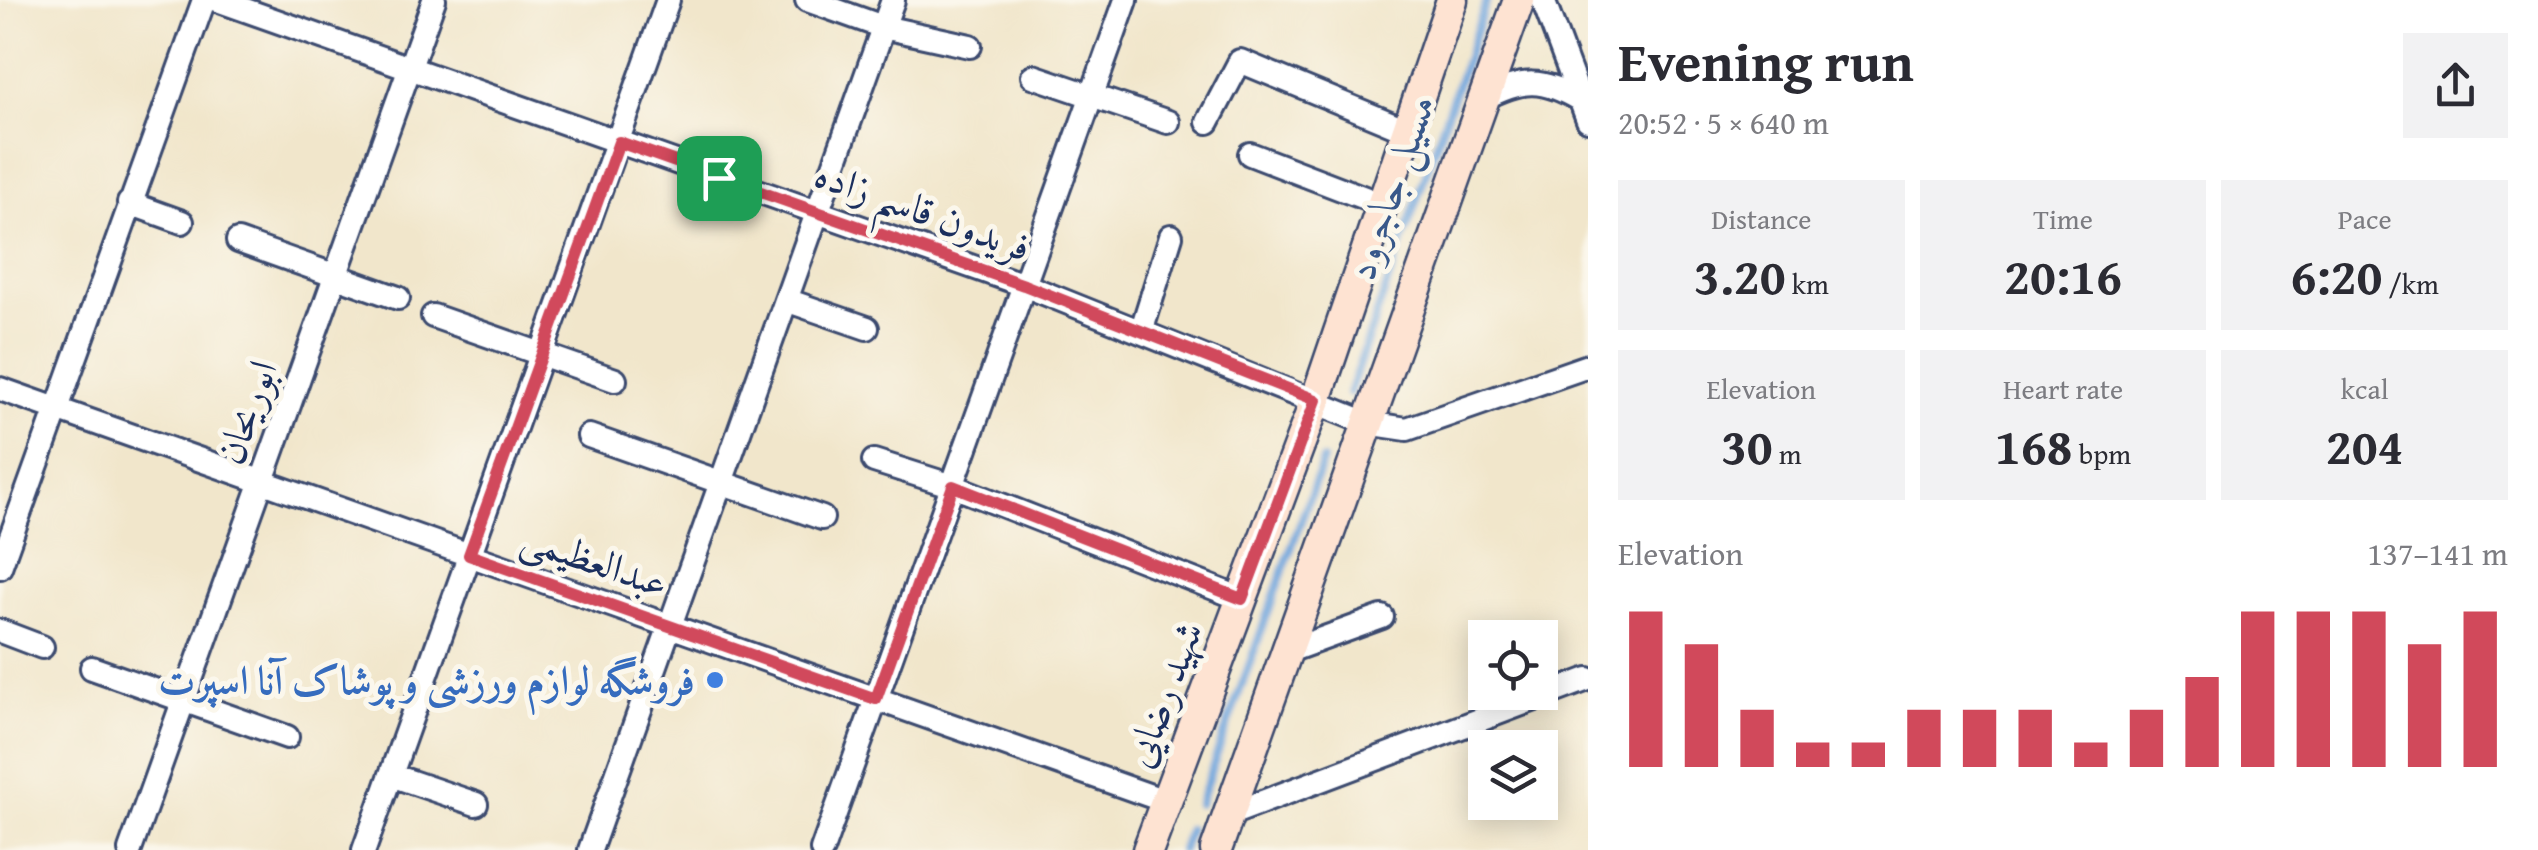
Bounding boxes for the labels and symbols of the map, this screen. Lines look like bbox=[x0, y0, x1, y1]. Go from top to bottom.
water label: مسیل جاجرود bbox=[1329, 84, 1450, 287]
pin bbox=[677, 136, 762, 221]
street label: فریدون قاسم زاده bbox=[803, 143, 1039, 286]
street label: ابوریحان bbox=[199, 351, 292, 472]
street label: عبدالعظیمی bbox=[514, 507, 677, 612]
street label: شهید رضایی bbox=[1108, 612, 1217, 775]
place label: فروشگه لوازم ورزشی و پوشاک آنا اسپرت bbox=[158, 650, 695, 716]
marker: فروشگه لوازم ورزشی و پوشاک آنا اسپرت bbox=[704, 669, 726, 691]

